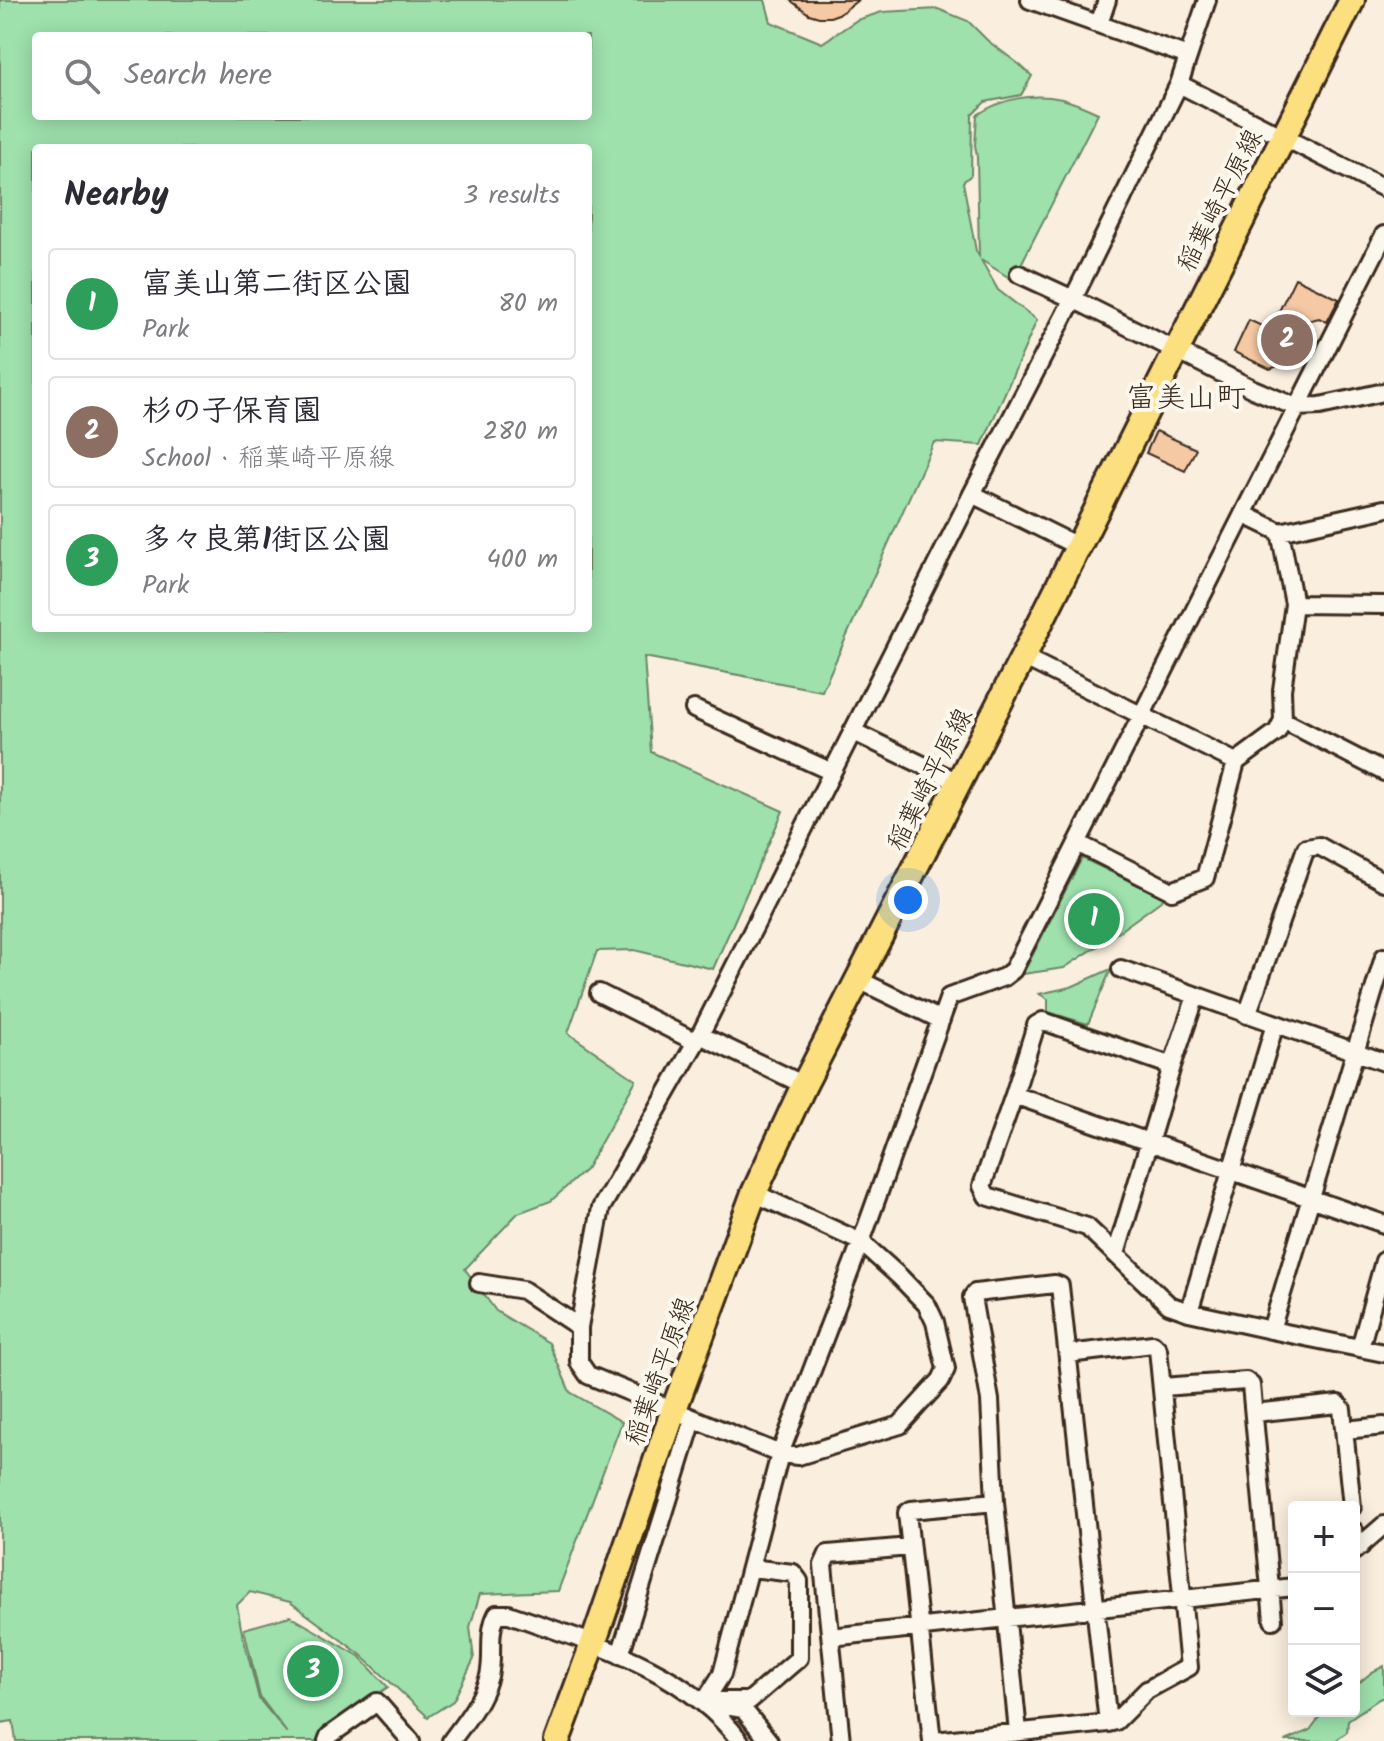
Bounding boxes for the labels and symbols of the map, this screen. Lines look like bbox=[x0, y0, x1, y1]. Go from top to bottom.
street label: 稲葉崎平原線 bbox=[1167, 122, 1275, 280]
pin: 2 bbox=[1261, 310, 1313, 370]
district label: 富美山町 bbox=[1126, 375, 1246, 423]
street label: 稲葉崎平原線 bbox=[877, 701, 985, 859]
your location bbox=[888, 880, 928, 920]
pin: 1 bbox=[1068, 889, 1120, 949]
street label: 稲葉崎平原線 bbox=[614, 1291, 707, 1452]
pin: 3 bbox=[287, 1641, 339, 1701]

